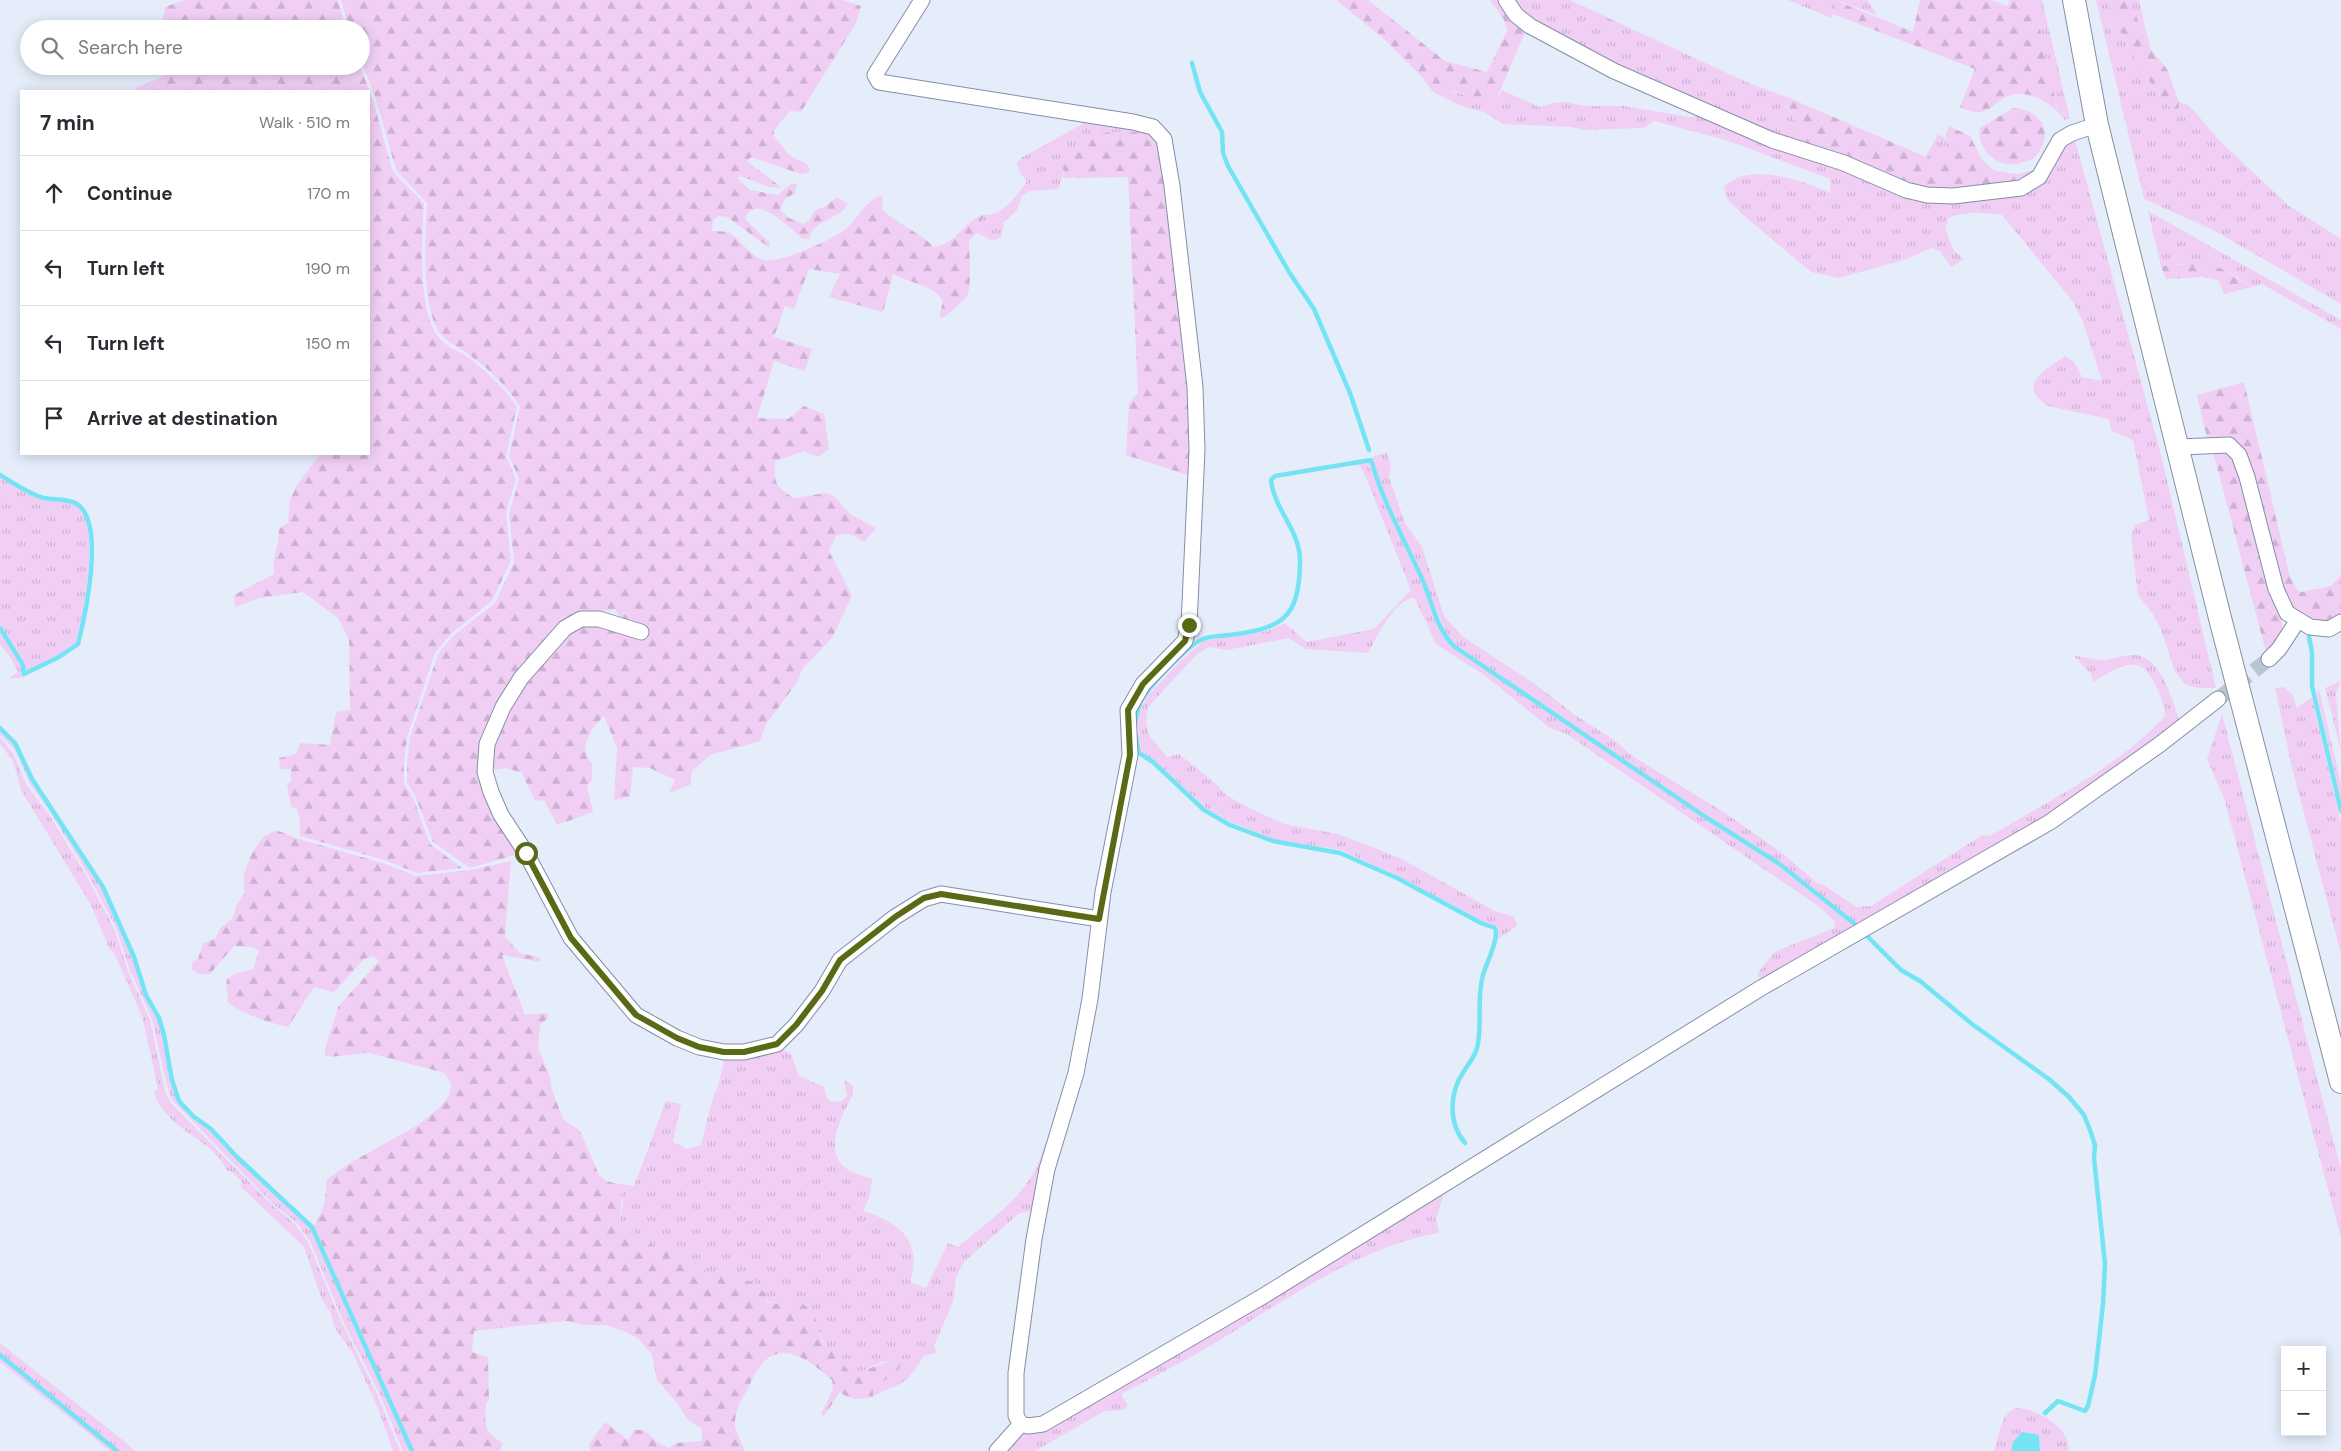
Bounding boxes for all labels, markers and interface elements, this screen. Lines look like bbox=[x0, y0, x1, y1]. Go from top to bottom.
search box bbox=[20, 20, 370, 75]
icon: search bbox=[38, 34, 66, 62]
text: Search here bbox=[78, 35, 183, 60]
text: 7 min bbox=[40, 109, 95, 137]
text: Walk · 510 m bbox=[259, 112, 350, 133]
icon: ahead bbox=[40, 179, 68, 207]
text: Continue bbox=[87, 181, 173, 206]
text: 170 m bbox=[307, 183, 350, 204]
icon: left bbox=[40, 254, 68, 282]
text: Turn left bbox=[87, 256, 165, 281]
text: 190 m bbox=[306, 258, 350, 279]
icon: left bbox=[40, 329, 68, 357]
text: Turn left bbox=[87, 331, 165, 356]
text: 150 m bbox=[306, 333, 350, 354]
icon: arrive bbox=[40, 404, 68, 432]
text: Arrive at destination bbox=[87, 406, 278, 431]
route end bbox=[1178, 614, 1201, 637]
route start bbox=[515, 842, 538, 865]
map controls bbox=[2281, 1346, 2326, 1436]
button: + bbox=[2281, 1346, 2326, 1391]
button: − bbox=[2281, 1391, 2326, 1436]

